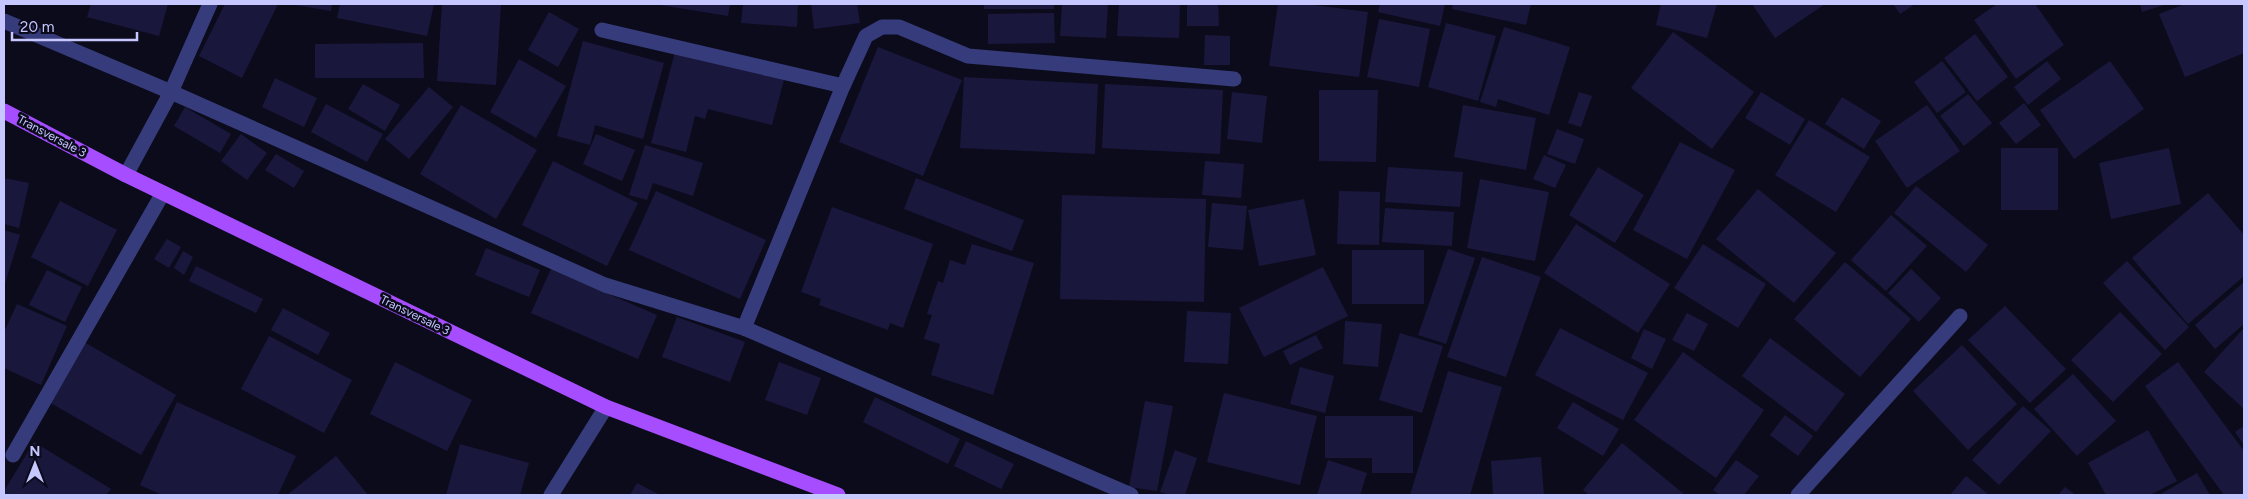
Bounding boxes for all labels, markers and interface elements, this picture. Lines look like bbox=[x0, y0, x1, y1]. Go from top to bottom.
scale bar bbox=[12, 10, 138, 42]
text: 20 m bbox=[20, 18, 54, 36]
street label: Transversale 3 bbox=[15, 112, 89, 160]
street label: Transversale 3 bbox=[378, 292, 452, 338]
north arrow bbox=[10, 439, 60, 489]
text: N bbox=[30, 443, 40, 460]

